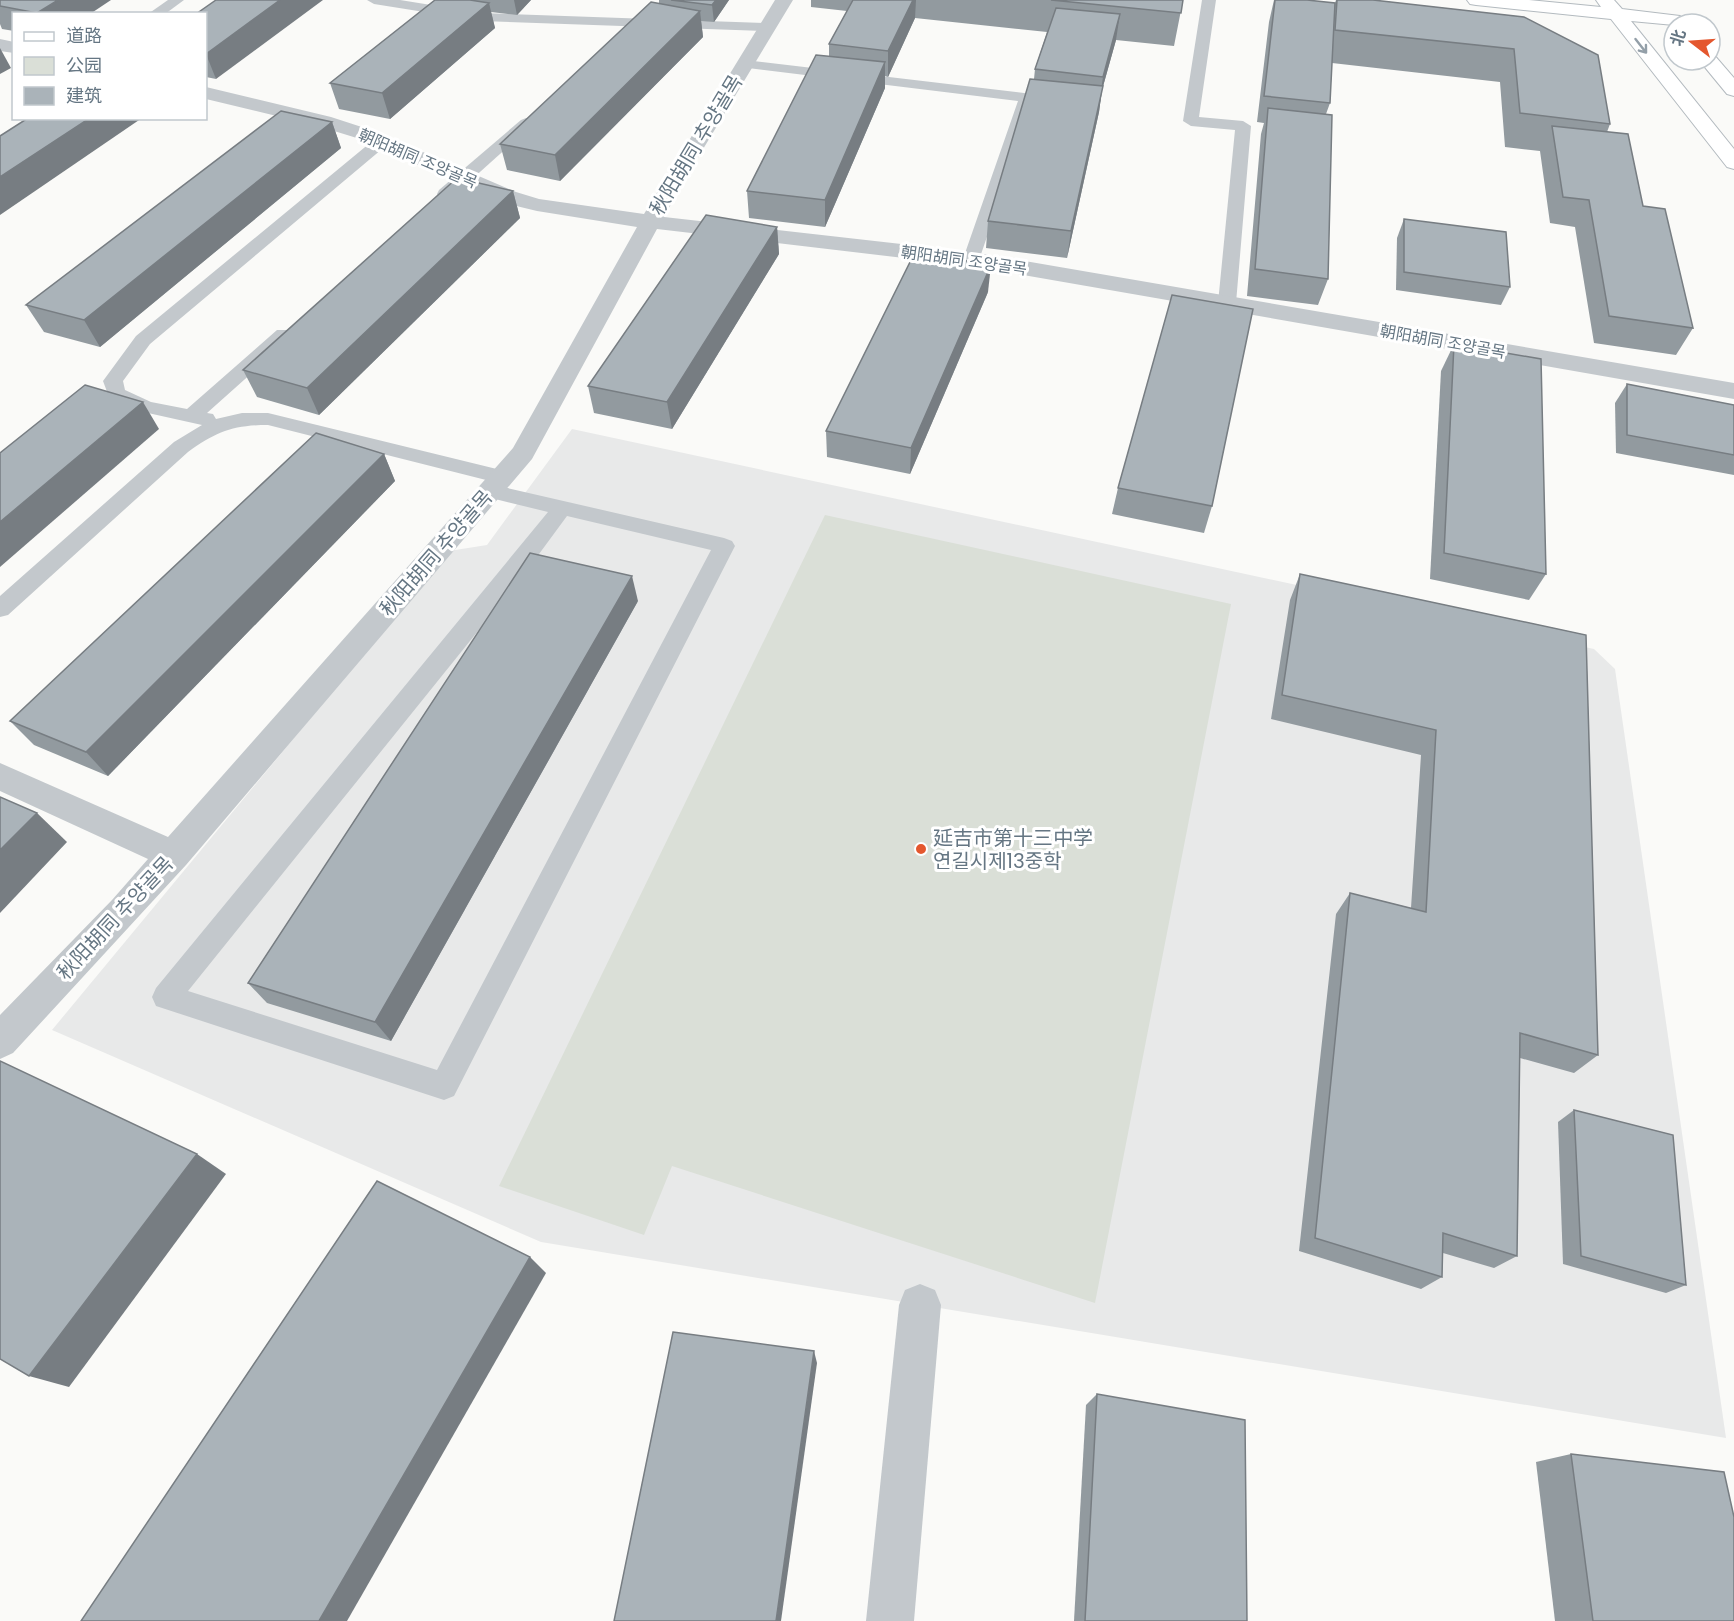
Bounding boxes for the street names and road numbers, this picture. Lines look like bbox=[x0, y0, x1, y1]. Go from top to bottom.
street label: 秋阳胡同 추양골목 bbox=[643, 70, 749, 220]
street label: 朝阳胡同 조양골목 bbox=[355, 123, 481, 194]
street label: 朝阳胡同 조양골목 bbox=[899, 240, 1029, 281]
street label: 朝阳胡同 조양골목 bbox=[1378, 319, 1508, 364]
street label: 秋阳胡同 추양골목 bbox=[373, 484, 499, 622]
street label: 秋阳胡同 추양골목 bbox=[51, 850, 179, 986]

